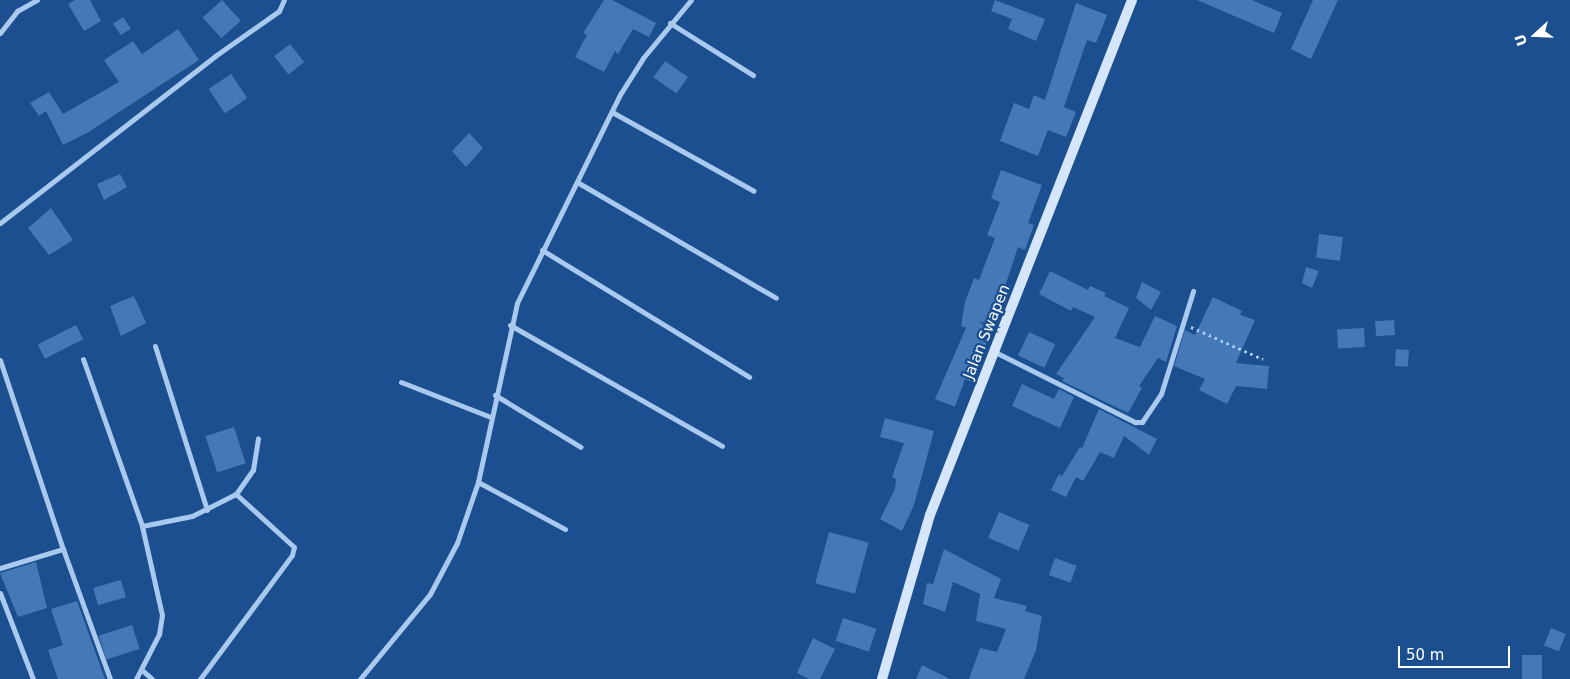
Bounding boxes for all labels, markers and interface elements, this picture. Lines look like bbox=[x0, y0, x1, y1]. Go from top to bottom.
north arrow bbox=[1510, 10, 1560, 60]
text: U bbox=[1511, 32, 1530, 48]
street label: Jalan Swapen bbox=[960, 282, 1014, 382]
scale bar bbox=[1400, 636, 1512, 668]
text: 50 m bbox=[1406, 646, 1444, 664]

